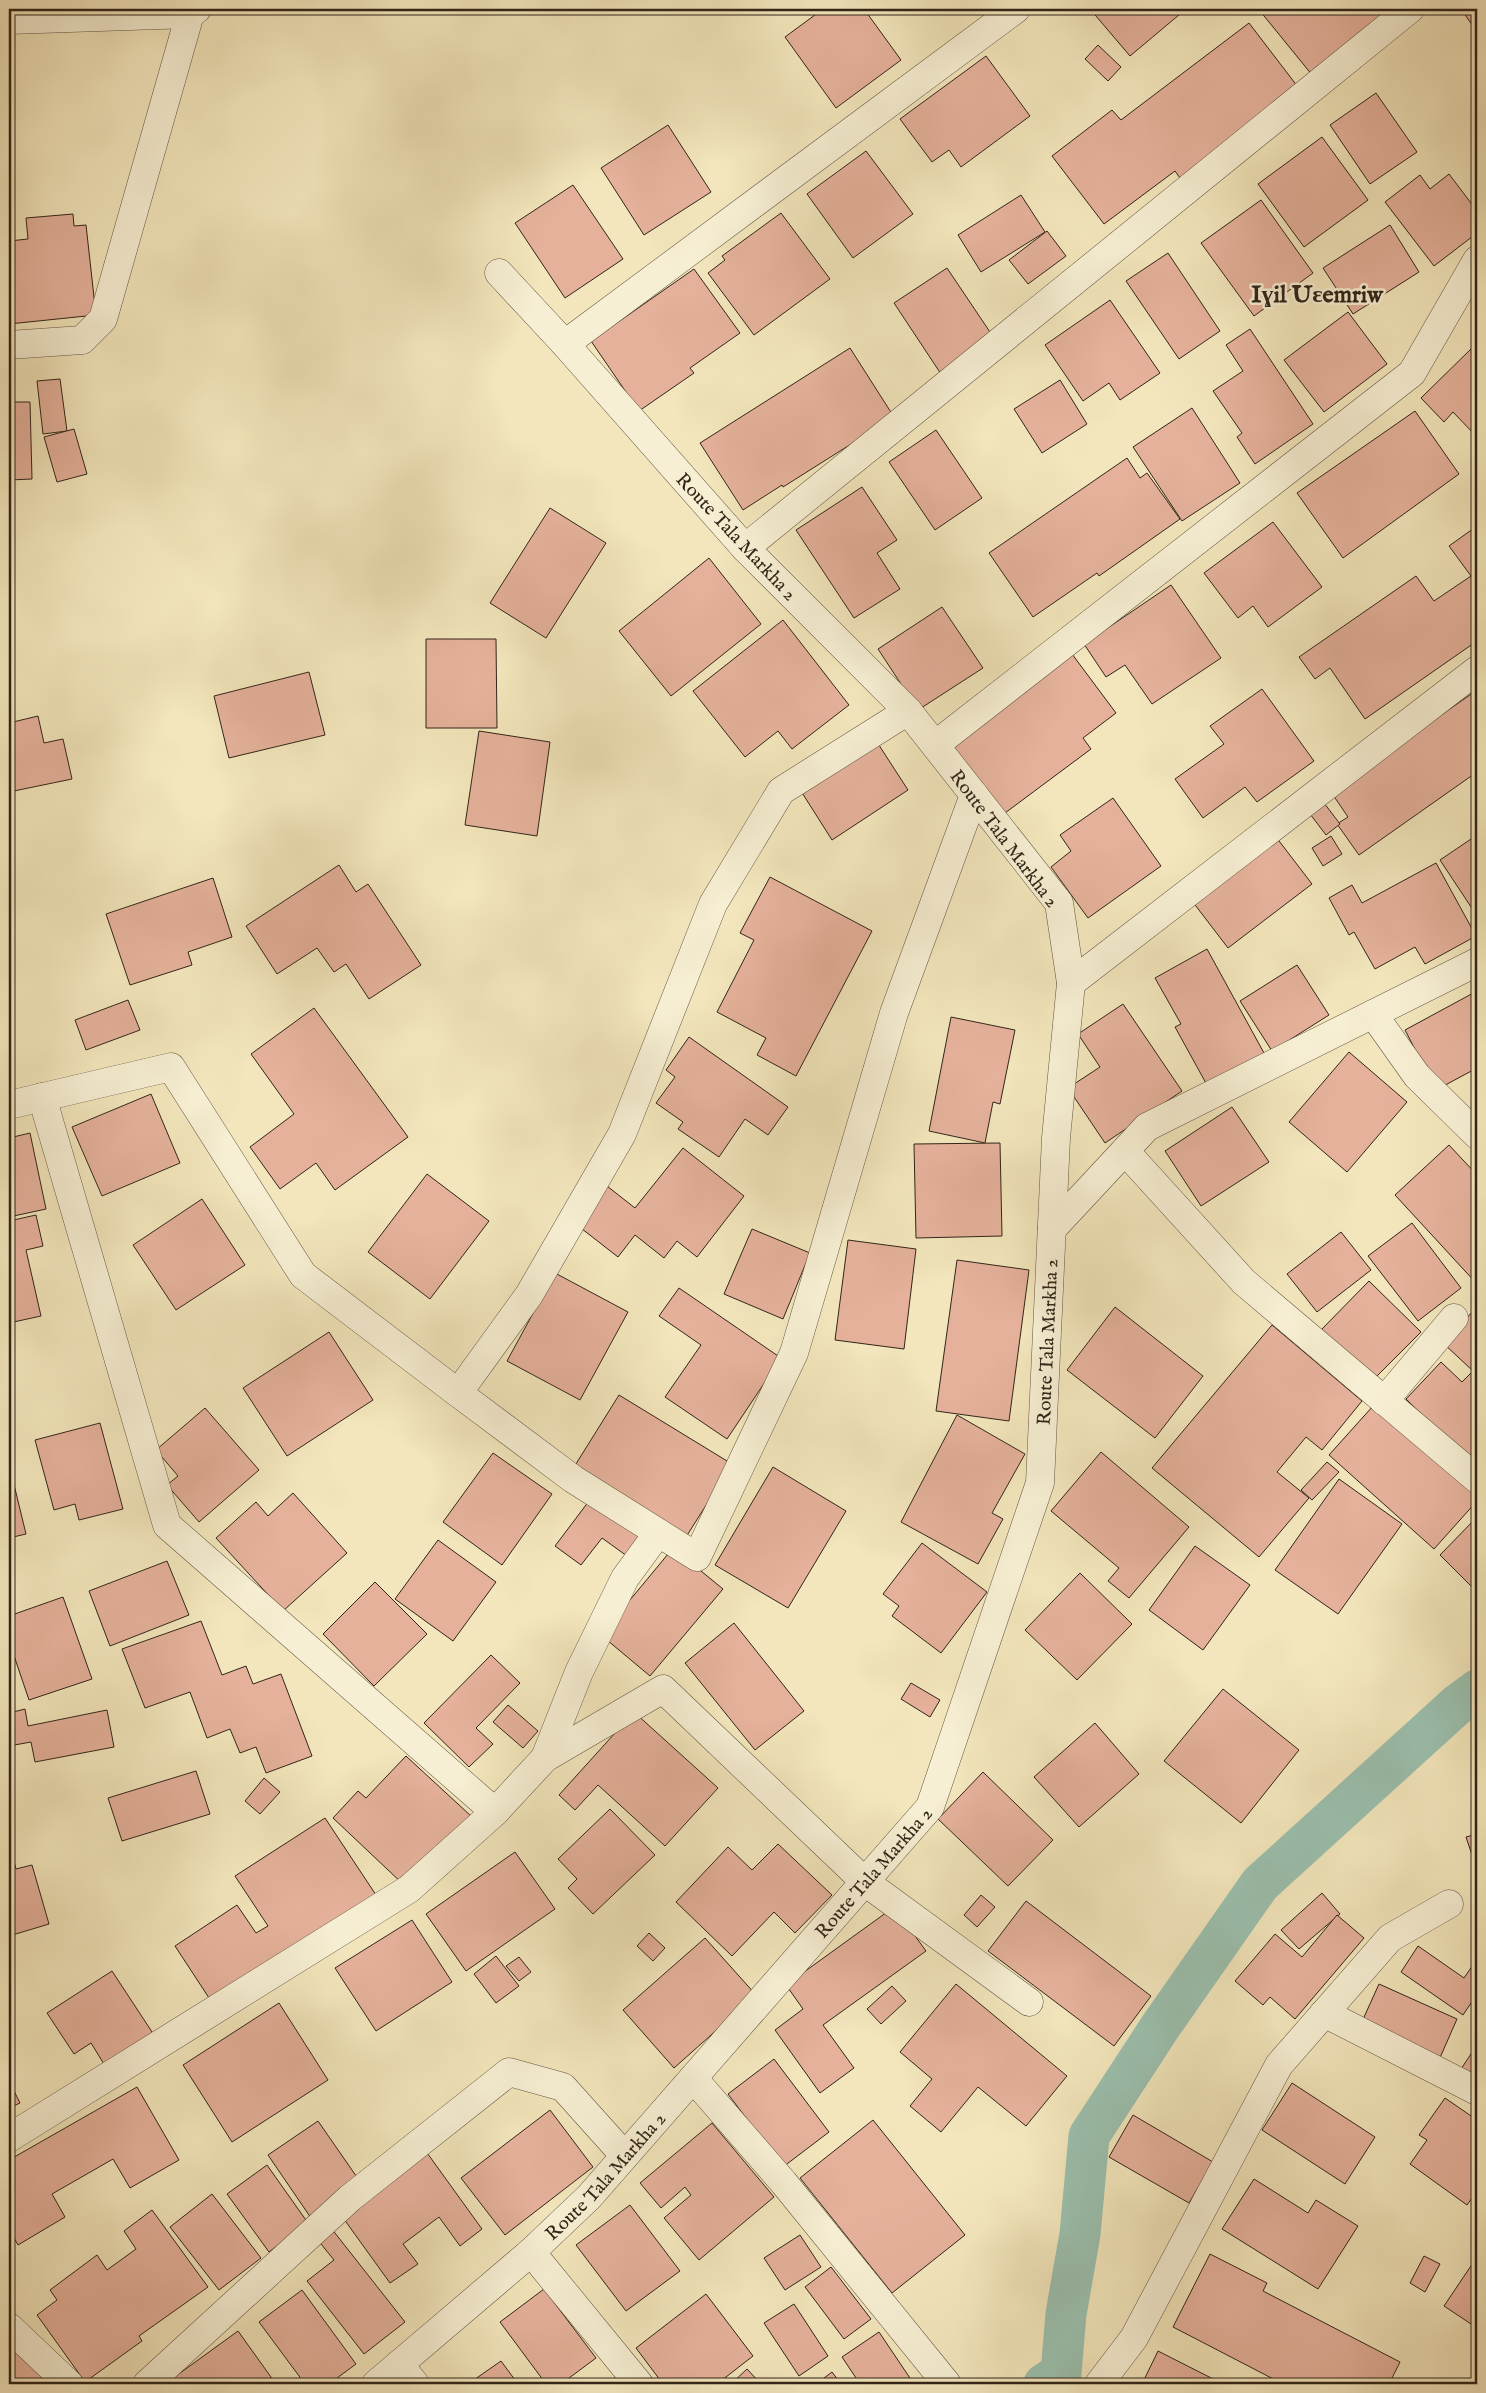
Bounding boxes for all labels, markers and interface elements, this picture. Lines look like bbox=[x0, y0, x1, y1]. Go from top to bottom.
district label: Iɣil Uɛemriw bbox=[1251, 280, 1384, 311]
street label: Route Tala Markha 2 bbox=[670, 468, 801, 606]
street label: Route Tala Markha 2 bbox=[944, 766, 1063, 913]
street label: Route Tala Markha 2 bbox=[1033, 1258, 1064, 1426]
street label: Route Tala Markha 2 bbox=[811, 1803, 938, 1944]
street label: Route Tala Markha 2 bbox=[541, 2108, 672, 2246]

